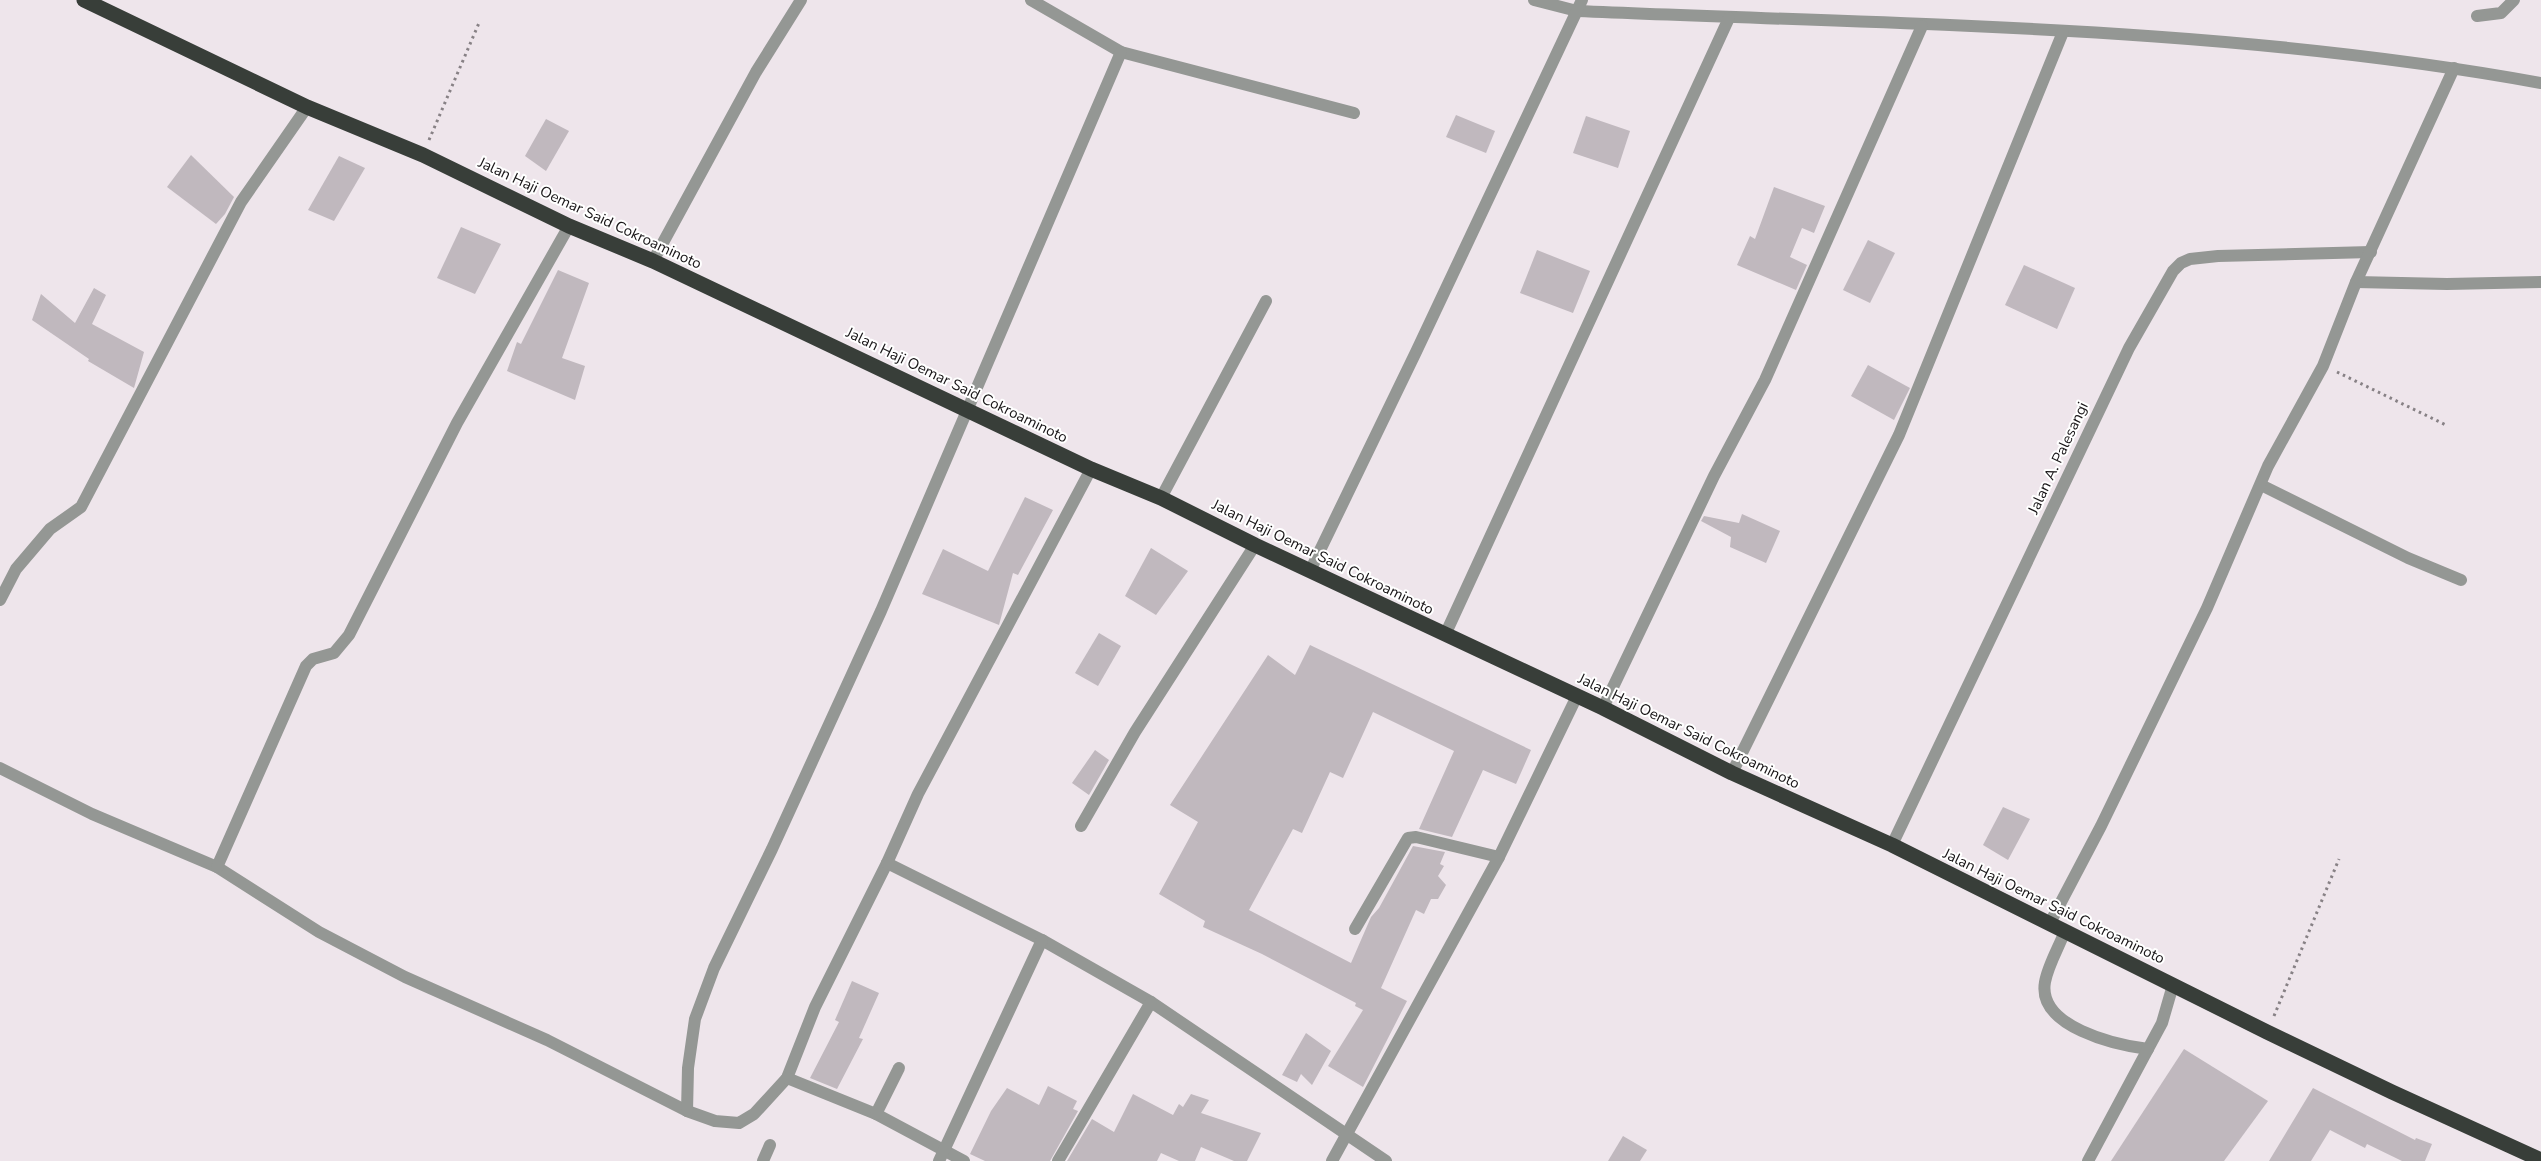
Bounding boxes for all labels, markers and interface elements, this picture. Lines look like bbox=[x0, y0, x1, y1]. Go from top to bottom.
street label: Jalan Haji Oemar Said Cokroaminoto bbox=[474, 152, 705, 274]
street label: Jalan Haji Oemar Said Cokroaminoto bbox=[842, 322, 1071, 448]
street label: Jalan A. Palesangi bbox=[2023, 399, 2093, 518]
street label: Jalan Haji Oemar Said Cokroaminoto bbox=[1208, 494, 1437, 620]
street label: Jalan Haji Oemar Said Cokroaminoto bbox=[1574, 668, 1803, 794]
street label: Jalan Haji Oemar Said Cokroaminoto bbox=[1939, 843, 2168, 969]

